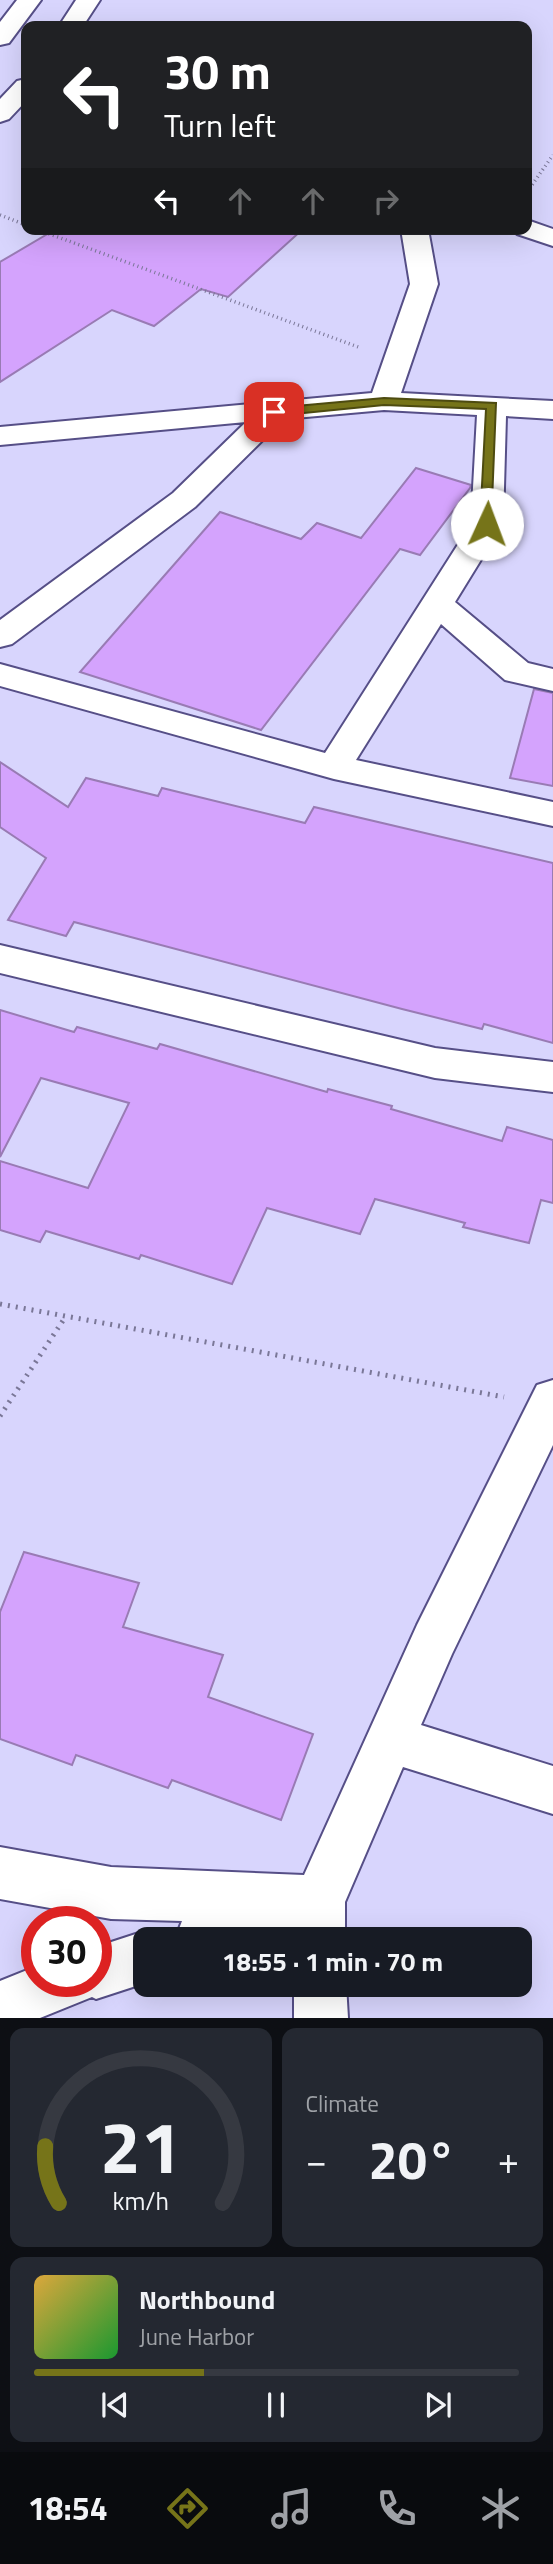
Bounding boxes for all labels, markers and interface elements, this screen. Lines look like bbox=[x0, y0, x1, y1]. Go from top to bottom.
text: 30 m bbox=[164, 33, 271, 108]
icon: left bbox=[49, 49, 140, 140]
text: Turn left bbox=[164, 101, 276, 149]
icon: left bbox=[148, 182, 186, 220]
icon: ahead bbox=[221, 182, 259, 220]
icon: ahead bbox=[294, 182, 332, 220]
icon: right bbox=[367, 182, 405, 220]
pin bbox=[244, 382, 304, 442]
icon: arrive bbox=[255, 393, 293, 431]
position arrow bbox=[450, 487, 524, 561]
speed limit sign: 30 bbox=[21, 1906, 112, 1997]
text: 18:55 · 1 min · 70 m bbox=[222, 1942, 443, 1981]
text: Climate bbox=[306, 2086, 379, 2121]
text: 21 bbox=[100, 2092, 182, 2202]
text: 20° bbox=[369, 2120, 456, 2199]
text: − bbox=[306, 2131, 327, 2189]
text: + bbox=[498, 2131, 519, 2189]
text: km/h bbox=[112, 2182, 169, 2220]
text: Northbound bbox=[139, 2280, 275, 2319]
text: June Harbor bbox=[139, 2319, 254, 2354]
icon: previous bbox=[96, 2386, 134, 2424]
icon: pause bbox=[257, 2386, 295, 2424]
icon: next bbox=[419, 2386, 457, 2424]
text: 18:54 bbox=[28, 2484, 108, 2532]
icon: directions bbox=[163, 2484, 212, 2533]
icon: music bbox=[267, 2484, 316, 2533]
icon: phone bbox=[372, 2484, 421, 2533]
icon: climate bbox=[476, 2484, 525, 2533]

